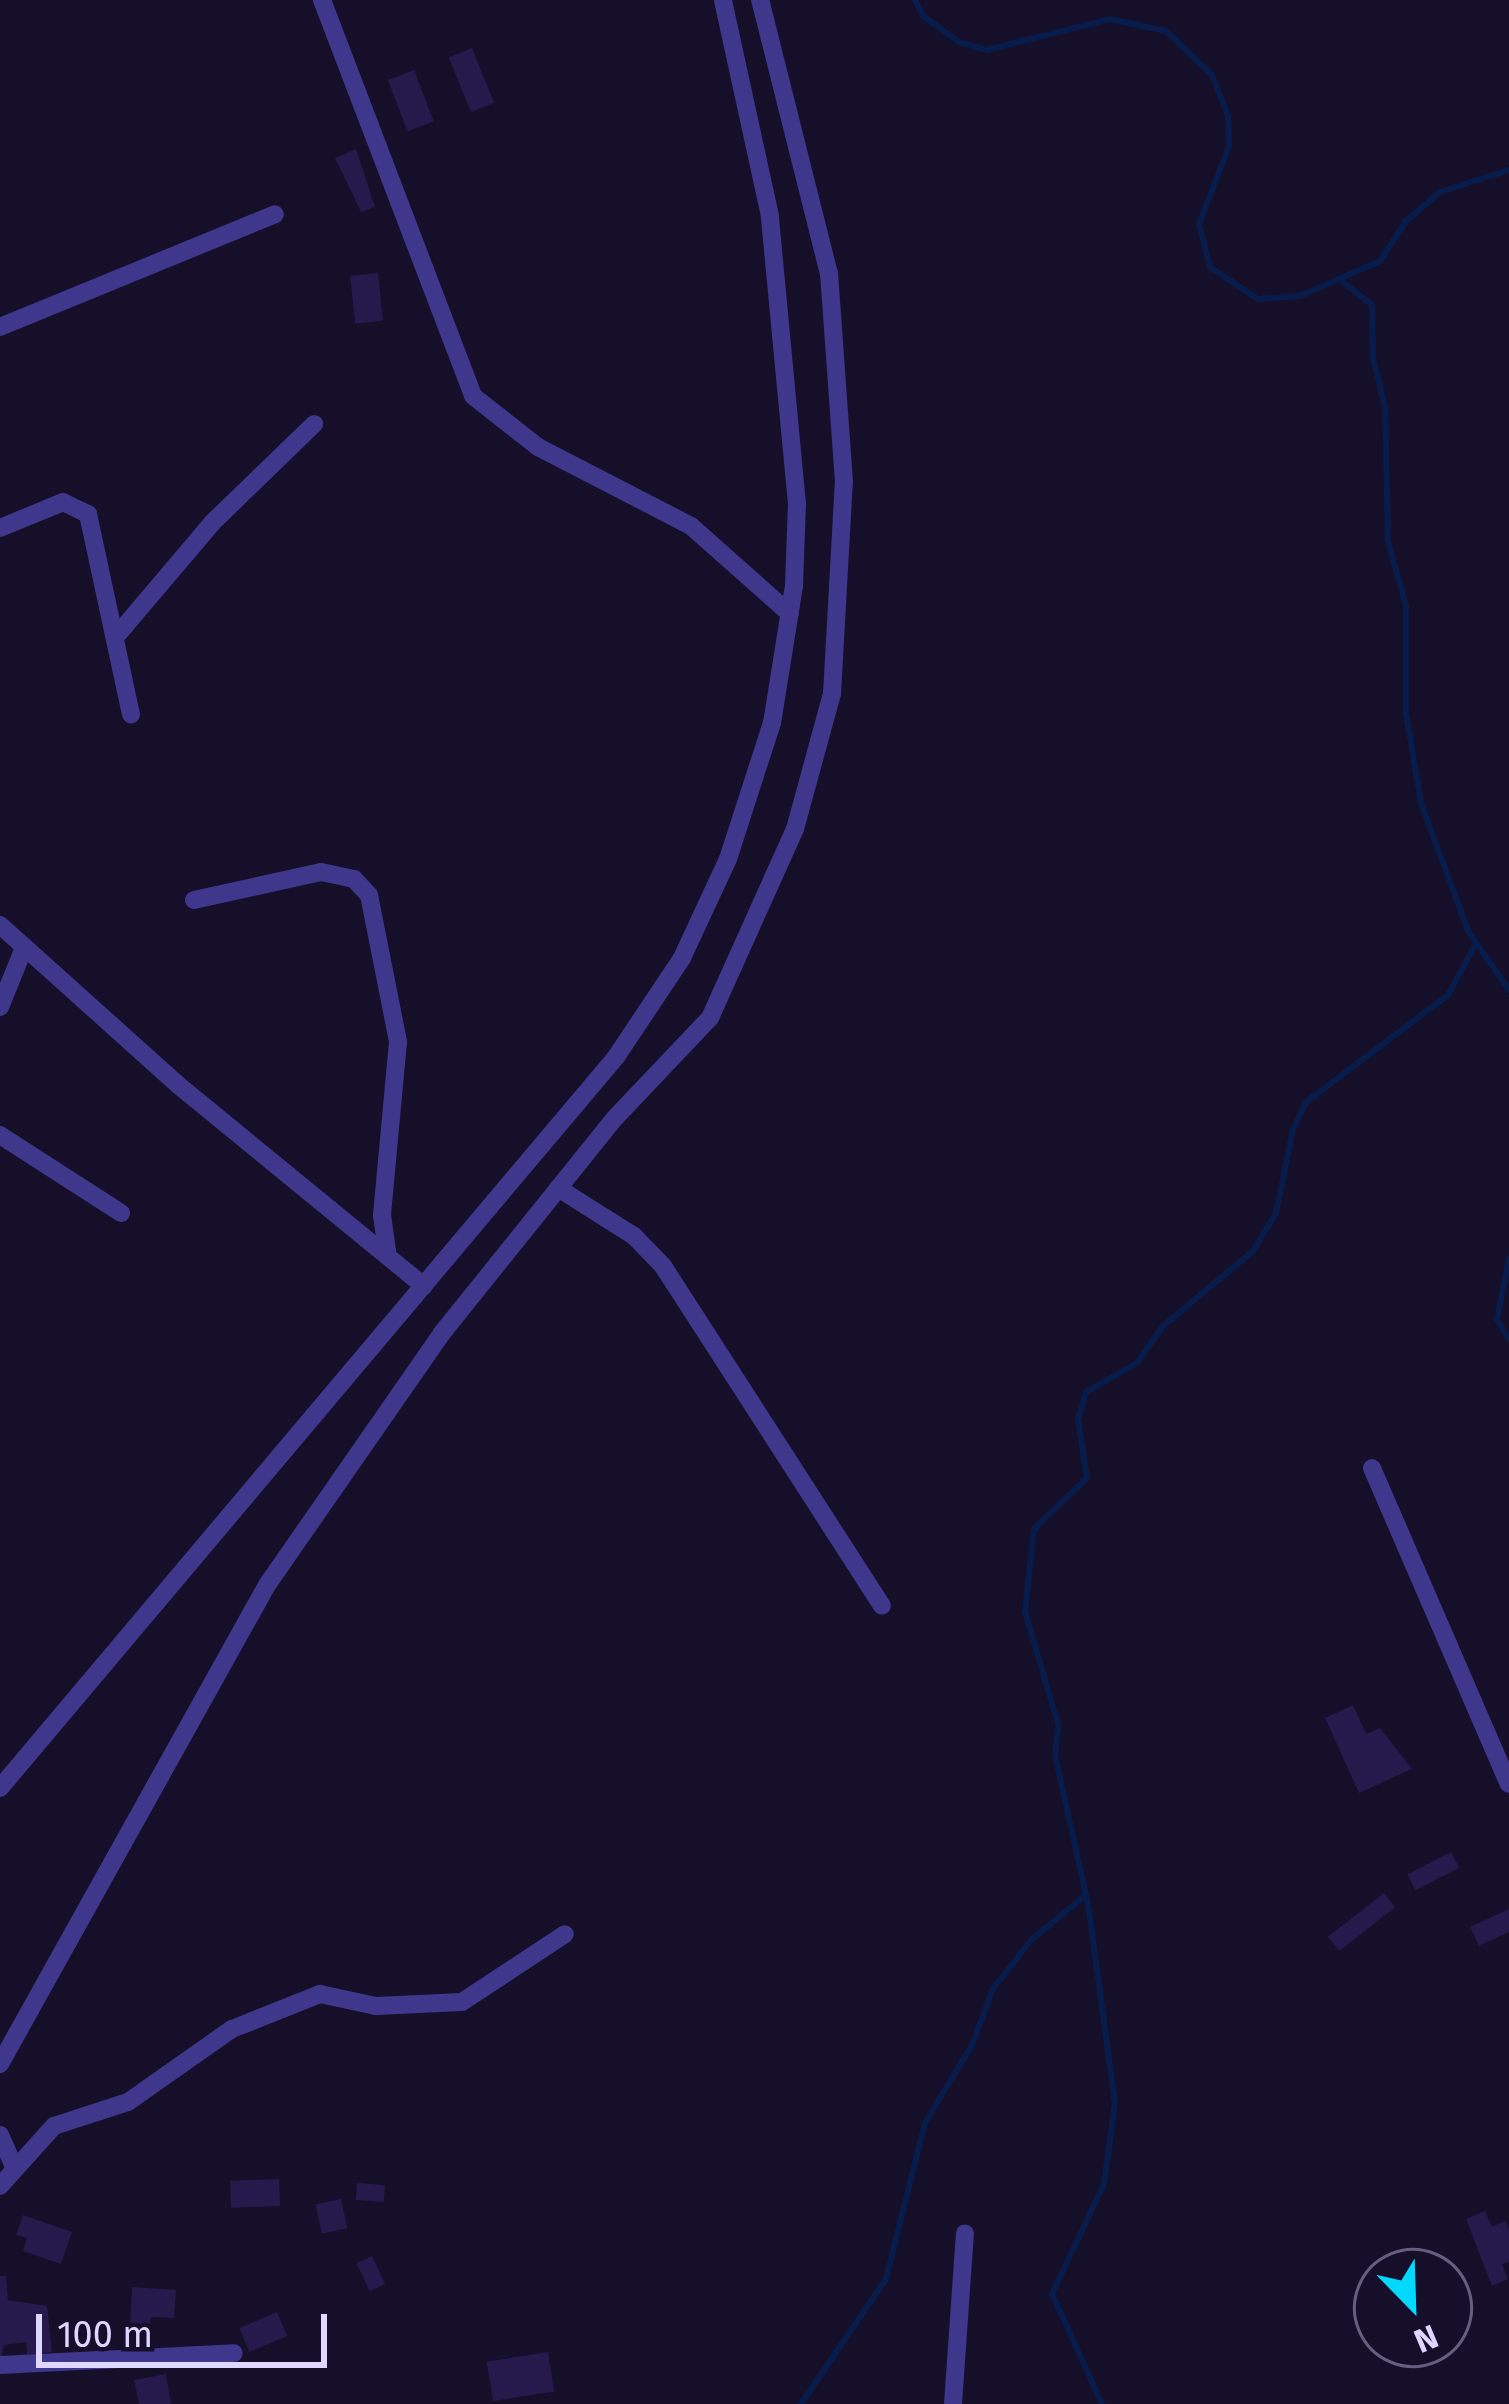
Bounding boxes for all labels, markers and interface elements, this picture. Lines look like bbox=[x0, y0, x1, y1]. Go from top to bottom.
north arrow bbox=[1353, 2248, 1473, 2368]
scale bar bbox=[42, 2290, 333, 2364]
text: 100 m bbox=[57, 2313, 153, 2357]
text: N bbox=[1408, 2316, 1444, 2361]

